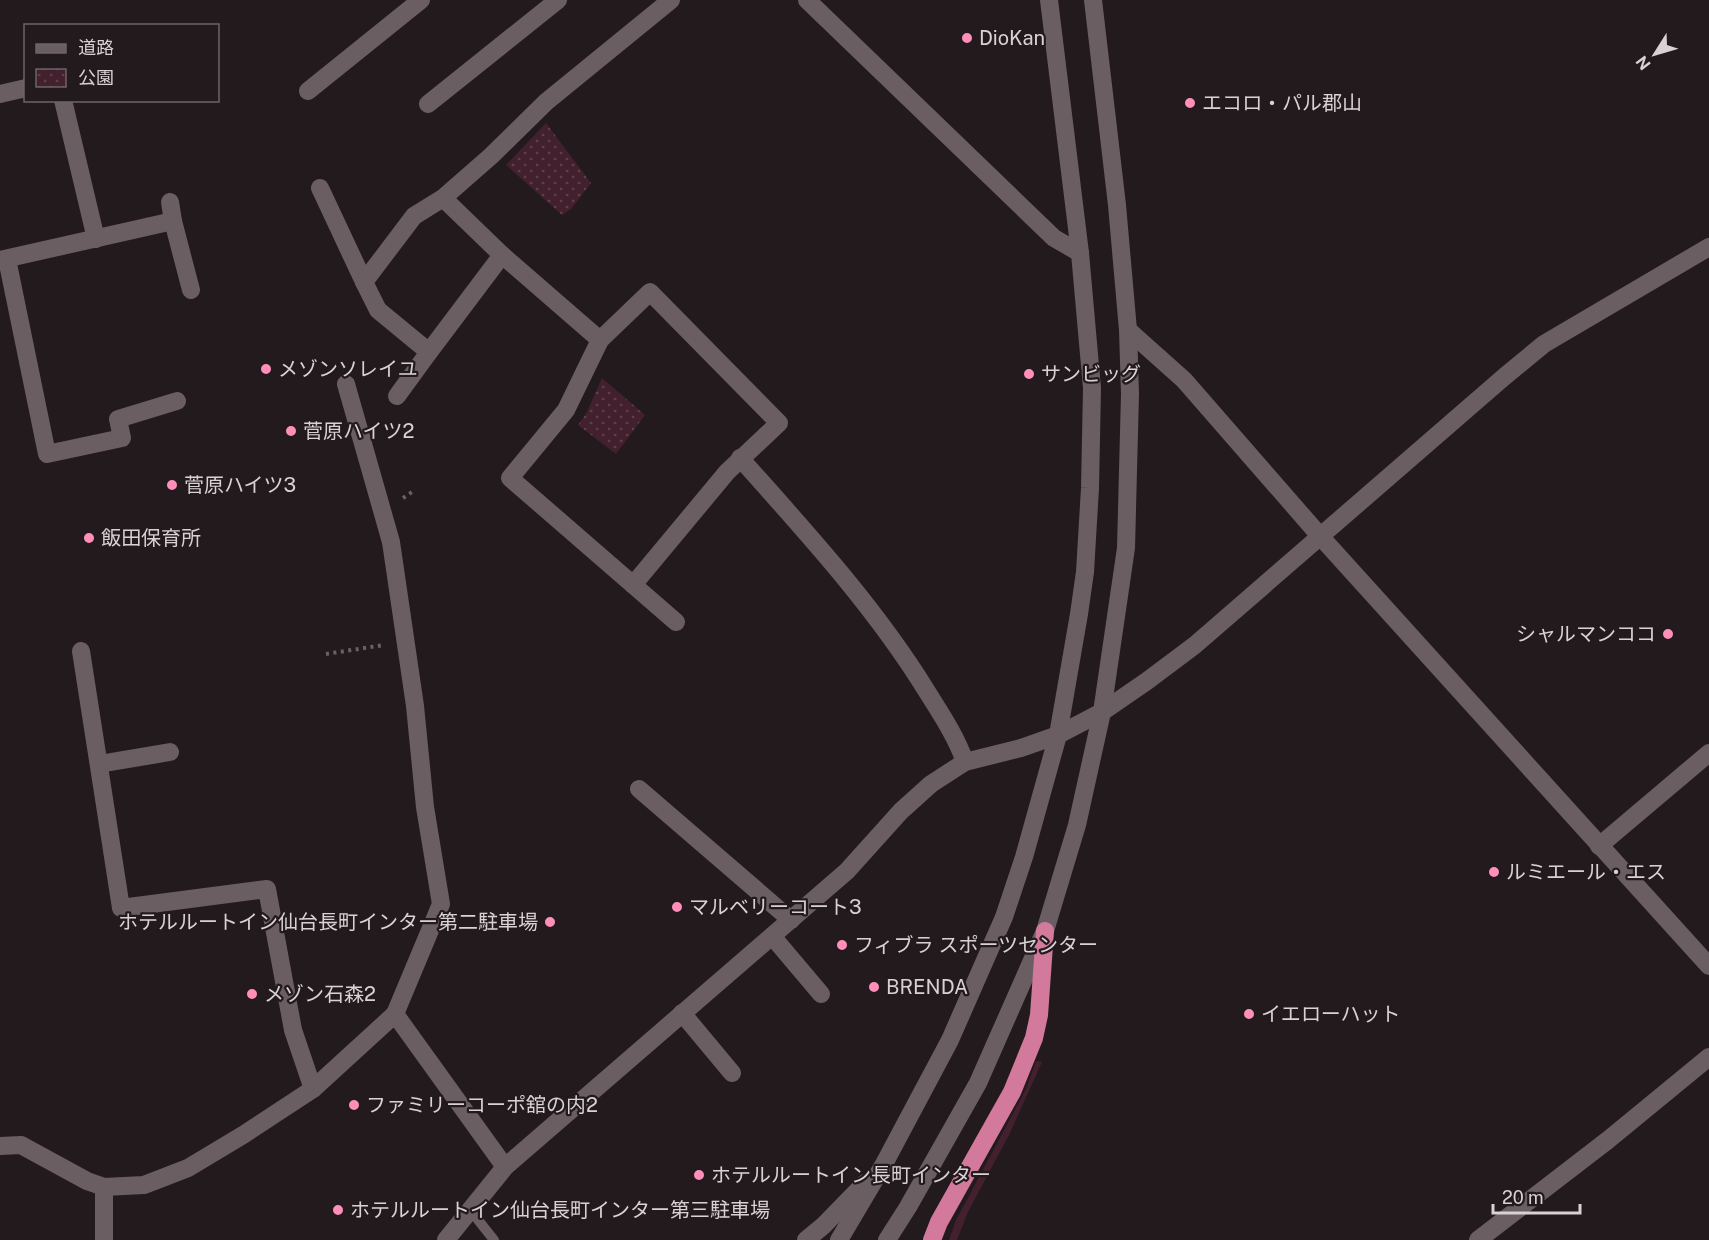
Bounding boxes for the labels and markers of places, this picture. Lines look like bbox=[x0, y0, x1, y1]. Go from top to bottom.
place label: DioKan bbox=[979, 26, 1045, 50]
marker: DioKan bbox=[960, 31, 974, 45]
place label: エコロ・パル郡山 bbox=[1202, 91, 1362, 115]
marker: エコロ・パル郡山 bbox=[1183, 96, 1197, 110]
place label: メゾンソレイユ bbox=[278, 357, 418, 381]
marker: メゾンソレイユ bbox=[259, 362, 273, 376]
place label: サンビッグ bbox=[1041, 362, 1141, 386]
marker: サンビッグ bbox=[1022, 367, 1036, 381]
place label: 菅原ハイツ2 bbox=[303, 419, 415, 443]
marker: 菅原ハイツ2 bbox=[284, 424, 298, 438]
place label: 菅原ハイツ3 bbox=[184, 473, 296, 497]
marker: 菅原ハイツ3 bbox=[165, 478, 179, 492]
place label: 飯田保育所 bbox=[101, 526, 201, 550]
marker: 飯田保育所 bbox=[82, 531, 96, 545]
place label: シャルマンココ bbox=[1516, 622, 1656, 646]
marker: シャルマンココ bbox=[1661, 627, 1675, 641]
place label: ルミエール・エス bbox=[1506, 860, 1666, 884]
marker: ルミエール・エス bbox=[1487, 865, 1501, 879]
place label: マルベリーコート3 bbox=[689, 895, 862, 919]
marker: マルベリーコート3 bbox=[670, 900, 684, 914]
place label: ホテルルートイン仙台長町インター第二駐車場 bbox=[118, 910, 538, 934]
marker: ホテルルートイン仙台長町インター第二駐車場 bbox=[543, 915, 557, 929]
place label: フィブラ スポーツセンター bbox=[854, 933, 1098, 957]
marker: フィブラ スポーツセンター bbox=[835, 938, 849, 952]
place label: BRENDA bbox=[886, 975, 968, 999]
marker: BRENDA bbox=[867, 980, 881, 994]
place label: メゾン石森2 bbox=[264, 982, 376, 1006]
marker: メゾン石森2 bbox=[245, 987, 259, 1001]
place label: イエローハット bbox=[1261, 1002, 1400, 1026]
marker: イエローハット bbox=[1242, 1007, 1256, 1021]
place label: ファミリーコーポ舘の内2 bbox=[366, 1093, 598, 1117]
marker: ファミリーコーポ舘の内2 bbox=[347, 1098, 361, 1112]
place label: ホテルルートイン長町インター bbox=[711, 1163, 991, 1187]
marker: ホテルルートイン長町インター bbox=[692, 1168, 706, 1182]
place label: ホテルルートイン仙台長町インター第三駐車場 bbox=[350, 1198, 770, 1222]
marker: ホテルルートイン仙台長町インター第三駐車場 bbox=[331, 1203, 345, 1217]

